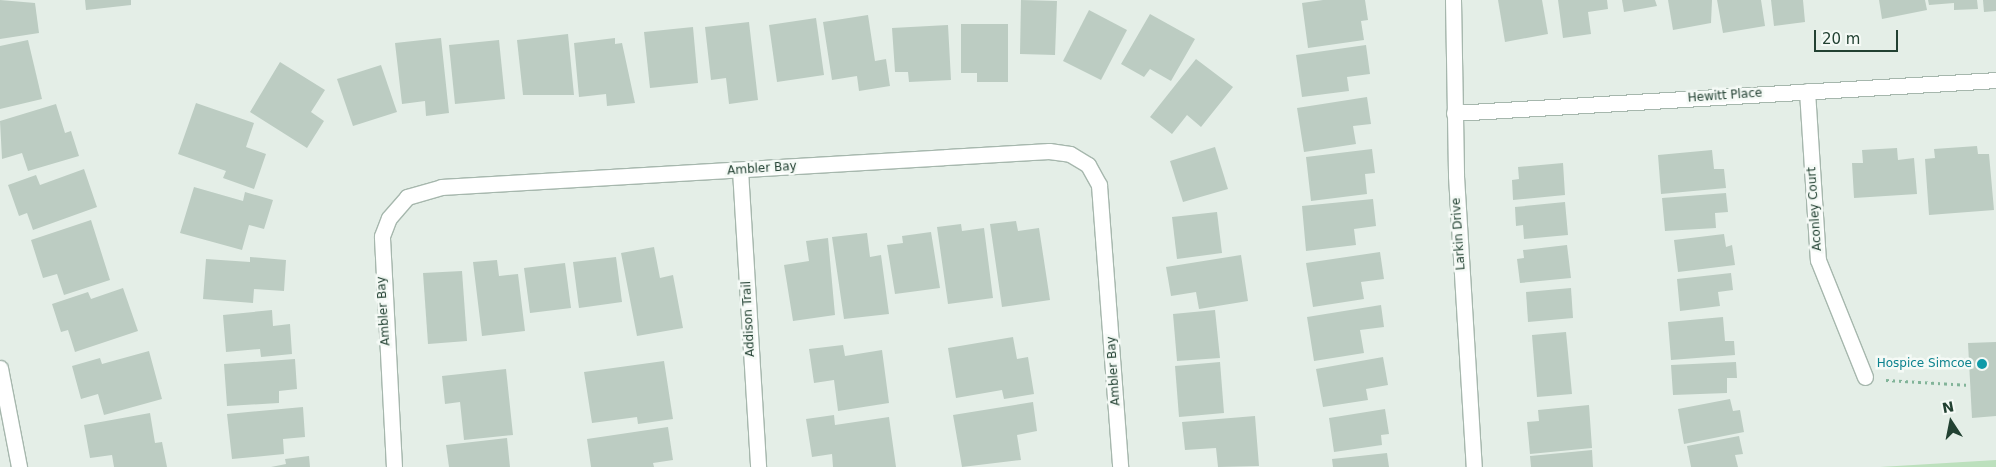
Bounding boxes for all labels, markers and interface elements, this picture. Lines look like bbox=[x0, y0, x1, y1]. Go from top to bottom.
scale bar bbox=[1816, 20, 1900, 52]
text: 20 m bbox=[1822, 30, 1860, 48]
street label: Hewitt Place bbox=[1687, 86, 1763, 106]
street label: Ambler Bay bbox=[727, 159, 797, 179]
street label: Aconley Court bbox=[1805, 167, 1825, 251]
street label: Larkin Drive bbox=[1449, 197, 1469, 271]
street label: Ambler Bay bbox=[374, 276, 394, 346]
street label: Addison Trail bbox=[740, 281, 758, 357]
street label: Ambler Bay bbox=[1104, 336, 1124, 406]
place label: Hospice Simcoe bbox=[1877, 357, 1972, 371]
marker: Hospice Simcoe bbox=[1976, 358, 1988, 370]
north arrow bbox=[1926, 397, 1976, 447]
text: N bbox=[1941, 398, 1955, 416]

